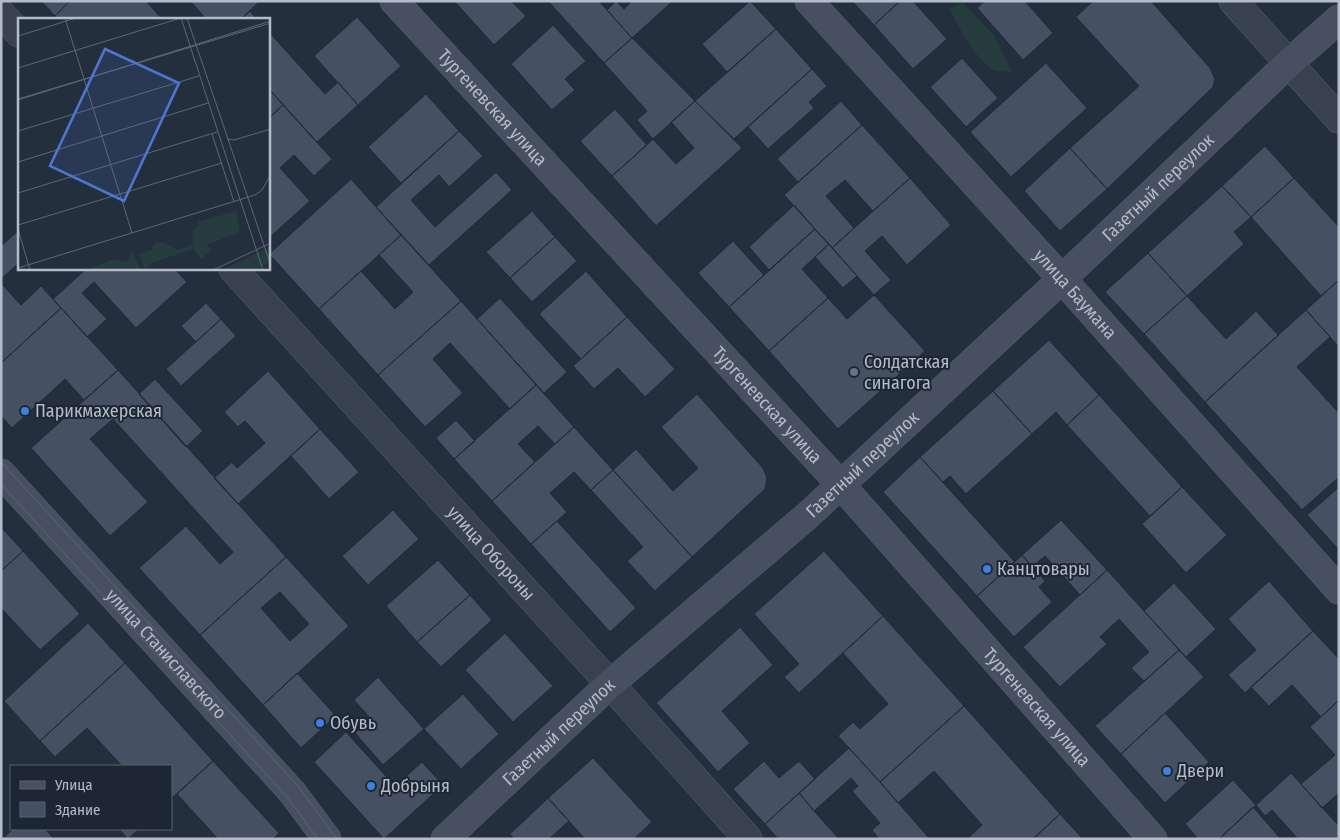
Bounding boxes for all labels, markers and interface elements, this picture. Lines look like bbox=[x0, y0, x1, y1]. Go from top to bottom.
inset map bbox=[18, 18, 270, 270]
street label: Тургеневская улица bbox=[433, 45, 552, 171]
street label: Газетный переулок bbox=[1097, 129, 1219, 246]
street label: улица Баумана bbox=[1029, 244, 1121, 344]
street label: Тургеневская улица bbox=[708, 342, 827, 468]
place label: Солдатская синагога bbox=[864, 351, 949, 394]
marker: Солдатская синагога bbox=[848, 366, 860, 378]
place label: Парикмахерская bbox=[35, 400, 162, 422]
marker: Парикмахерская bbox=[19, 405, 31, 417]
street label: Газетный переулок bbox=[801, 406, 924, 522]
street label: улица Обороны bbox=[443, 501, 540, 605]
place label: Канцтовары bbox=[997, 558, 1090, 580]
marker: Канцтовары bbox=[981, 563, 993, 575]
street label: улица Станиславского bbox=[101, 584, 231, 724]
street label: Тургеневская улица bbox=[979, 643, 1095, 771]
street label: Газетный переулок bbox=[498, 674, 620, 790]
place label: Обувь bbox=[330, 712, 376, 734]
marker: Обувь bbox=[314, 717, 326, 729]
place label: Двери bbox=[1176, 760, 1224, 782]
legend bbox=[10, 765, 172, 830]
marker: Двери bbox=[1161, 765, 1173, 777]
place label: Добрыня bbox=[380, 775, 450, 797]
text: Улица bbox=[54, 776, 93, 794]
marker: Добрыня bbox=[365, 780, 377, 792]
text: Здание bbox=[55, 801, 101, 819]

